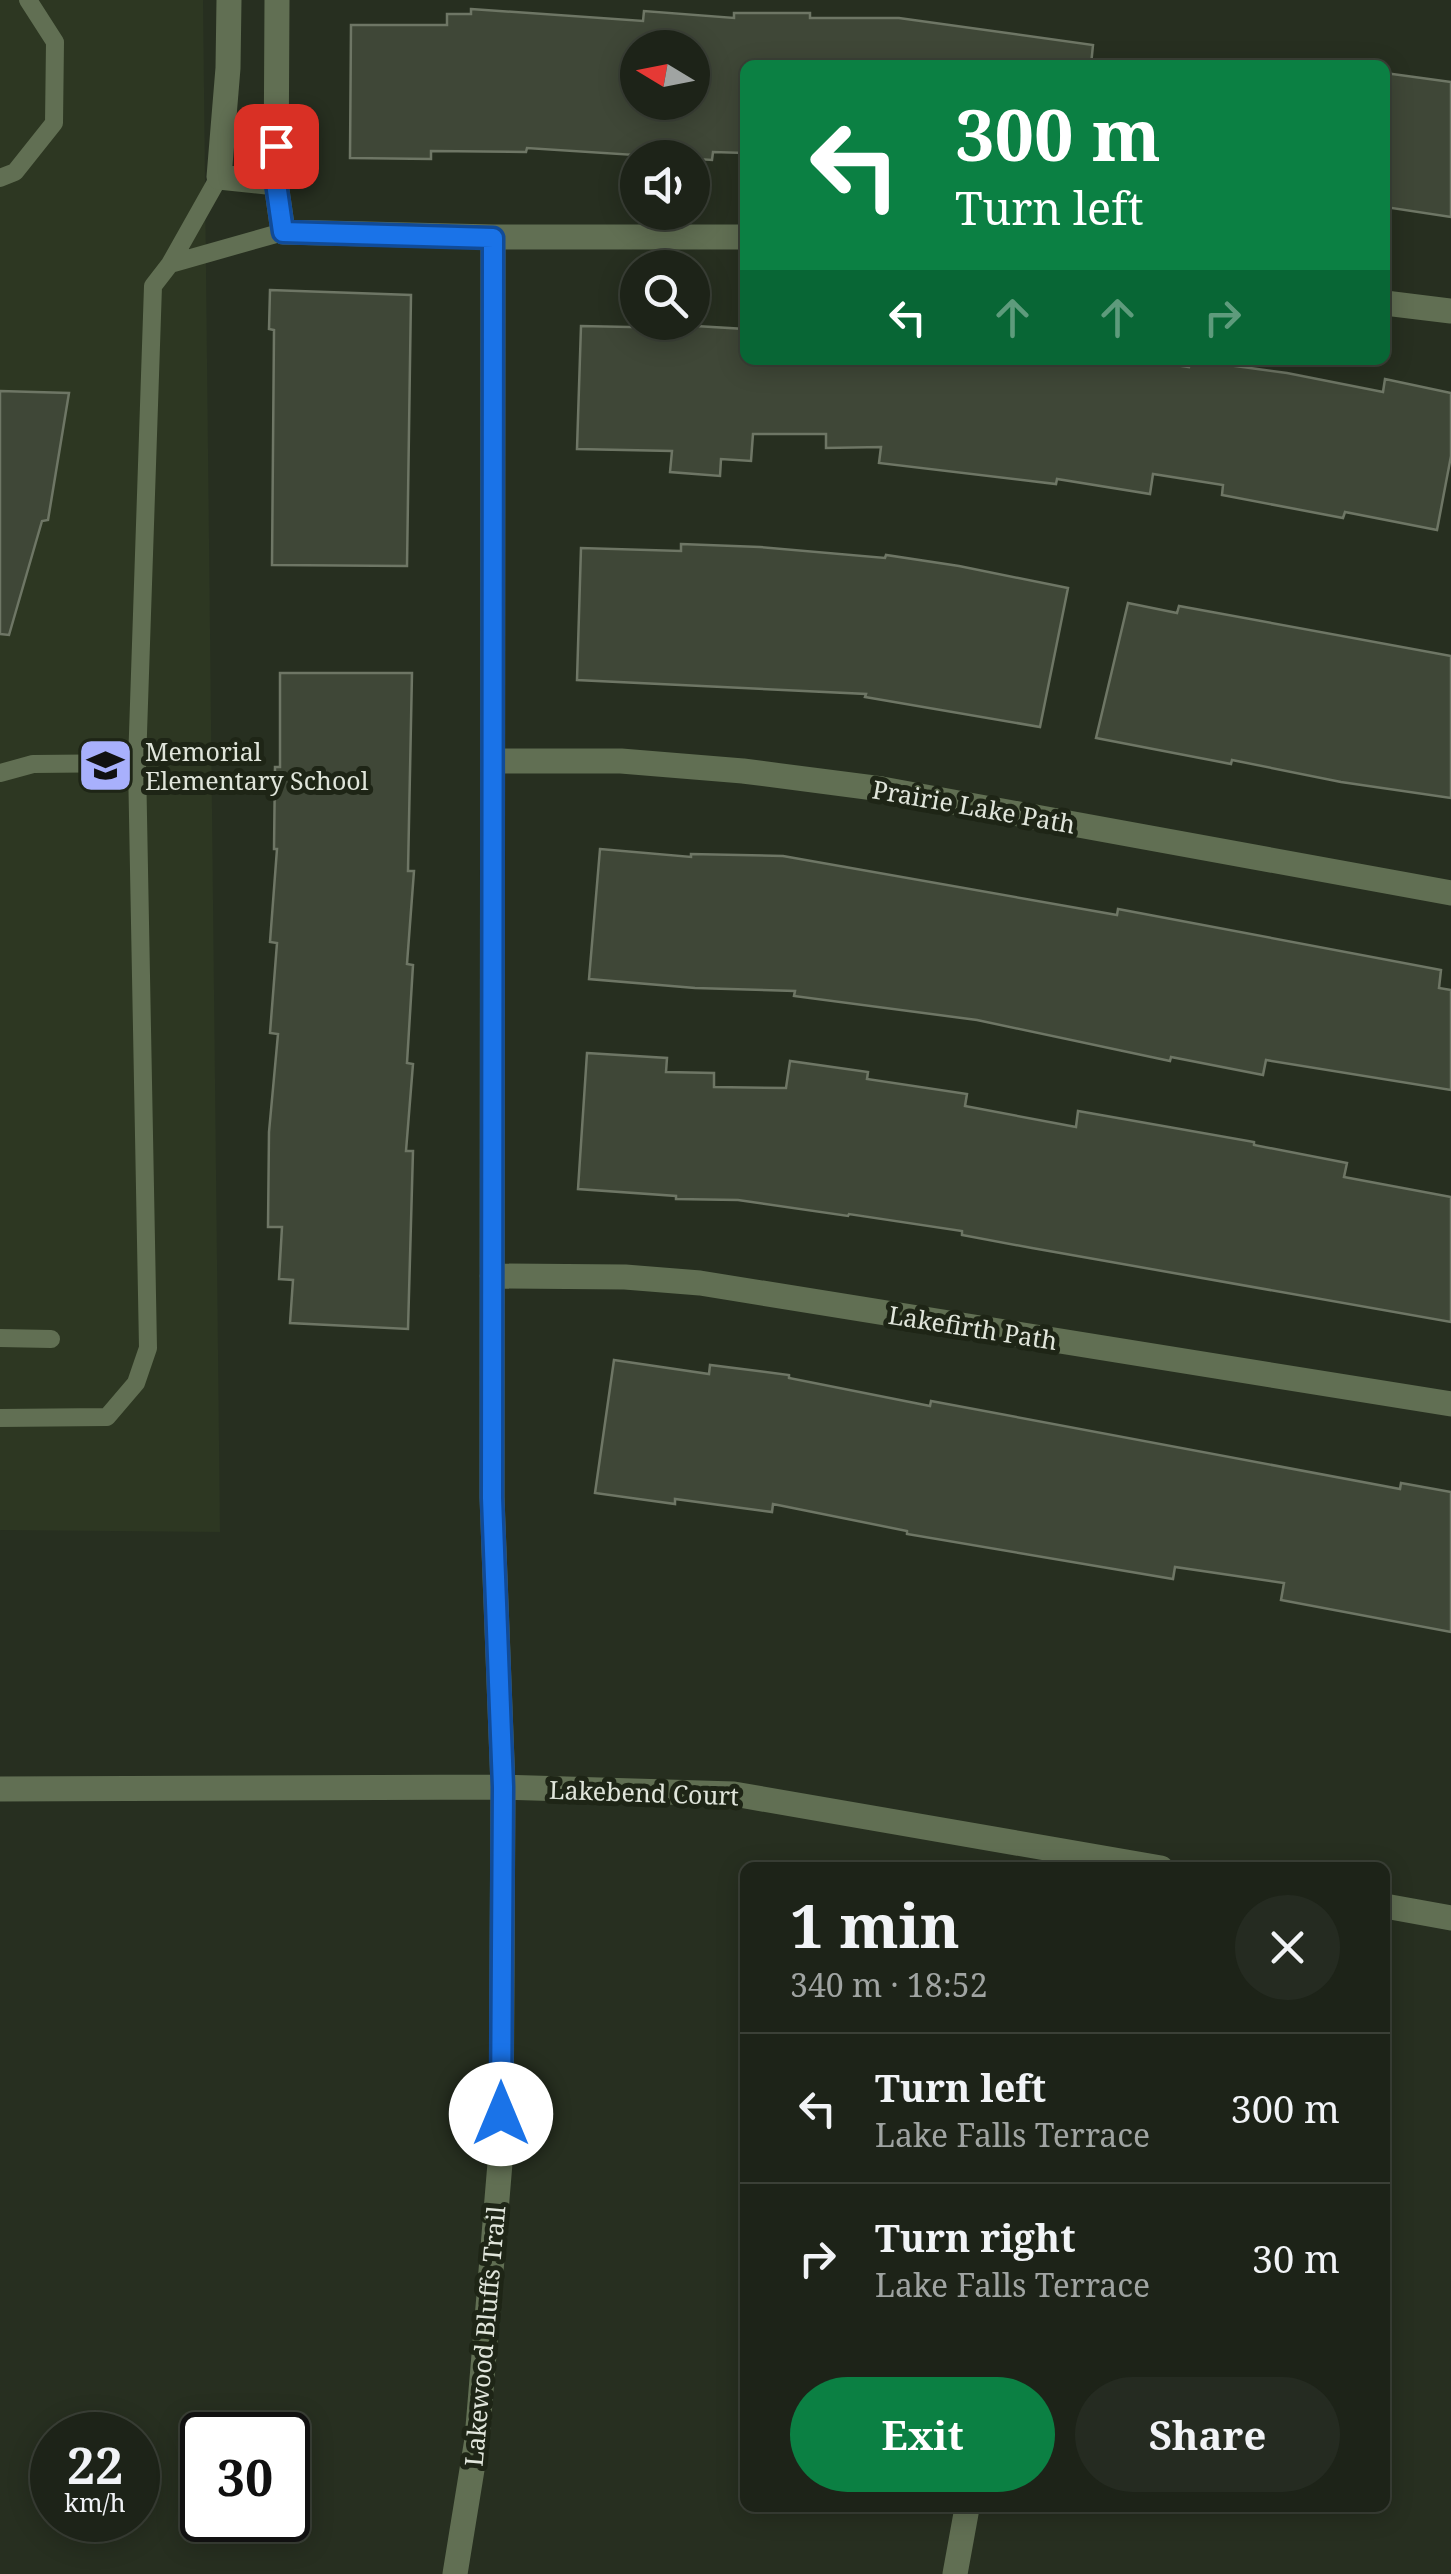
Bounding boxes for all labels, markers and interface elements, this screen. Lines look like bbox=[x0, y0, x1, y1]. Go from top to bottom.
north arrow bbox=[620, 30, 710, 120]
map controls bbox=[620, 30, 710, 340]
text: 300 m bbox=[955, 86, 1161, 182]
icon: left bbox=[790, 100, 920, 230]
pin bbox=[234, 104, 319, 189]
icon: arrive bbox=[249, 119, 304, 174]
button: sound bbox=[620, 140, 710, 230]
text: Turn left bbox=[955, 177, 1144, 238]
button: search bbox=[620, 250, 710, 340]
icon: left bbox=[880, 290, 935, 345]
icon: ahead bbox=[985, 290, 1040, 345]
icon: ahead bbox=[1090, 290, 1145, 345]
icon: right bbox=[1195, 290, 1250, 345]
place label: Memorial Elementary School bbox=[145, 734, 369, 797]
school or university icon: Memorial Elementary School bbox=[76, 735, 136, 795]
street label: Prairie Lake Path bbox=[870, 771, 1078, 841]
street label: Lakefirth Path bbox=[886, 1297, 1060, 1357]
street label: Lakebend Court bbox=[548, 1772, 740, 1812]
text: 1 min bbox=[790, 1884, 960, 1966]
button: close bbox=[1235, 1895, 1340, 2000]
text: 340 m · 18:52 bbox=[790, 1963, 988, 2006]
text: Turn left bbox=[875, 2061, 1046, 2113]
position arrow bbox=[449, 2062, 553, 2166]
icon: left bbox=[790, 2081, 845, 2136]
text: 300 m bbox=[1230, 2082, 1340, 2134]
text: Lake Falls Terrace bbox=[875, 2113, 1150, 2156]
street label: Lakewood Bluffs Trail bbox=[456, 2204, 512, 2468]
text: Turn right bbox=[875, 2211, 1076, 2263]
icon: right bbox=[790, 2231, 845, 2286]
text: 30 m bbox=[1252, 2232, 1340, 2284]
text: Lake Falls Terrace bbox=[875, 2263, 1150, 2306]
button: Exit bbox=[790, 2377, 1055, 2492]
button: Share bbox=[1075, 2377, 1340, 2492]
speed limit sign: 30 bbox=[180, 2412, 310, 2542]
text: 22 bbox=[67, 2431, 123, 2499]
text: km/h bbox=[64, 2485, 126, 2519]

